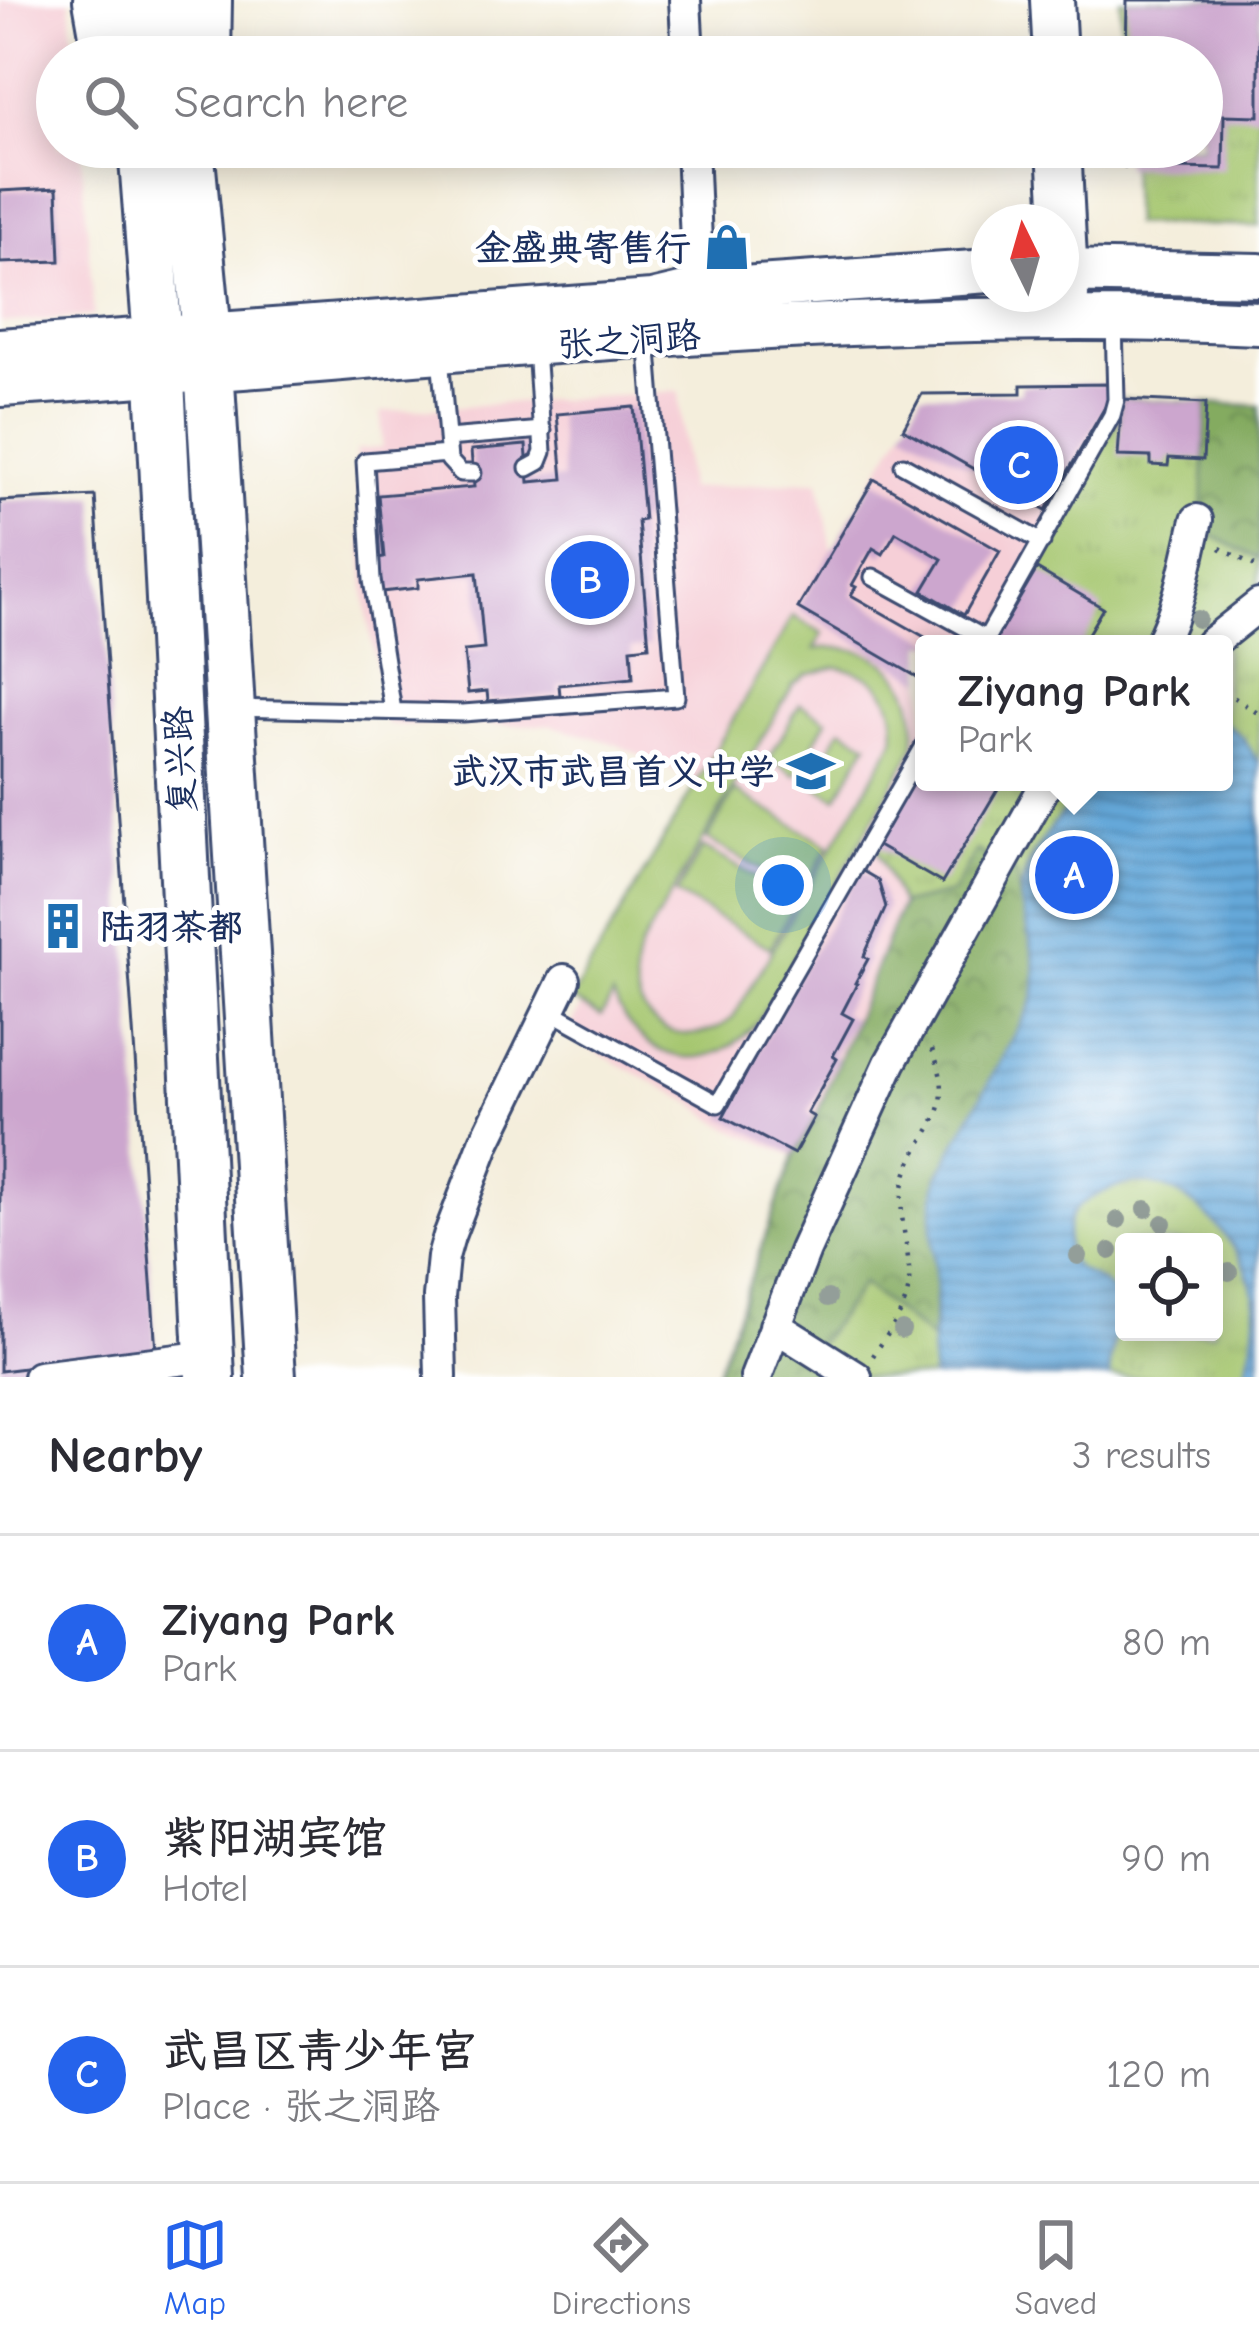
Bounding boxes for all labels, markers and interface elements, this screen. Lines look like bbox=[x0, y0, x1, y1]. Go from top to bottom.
search box bbox=[36, 36, 1223, 168]
icon: search bbox=[78, 69, 144, 135]
text: Search here bbox=[174, 76, 408, 128]
north arrow bbox=[971, 204, 1079, 312]
shop icon: 金盛典寄售行 bbox=[702, 222, 752, 272]
place label: 金盛典寄售行 bbox=[475, 228, 691, 269]
street label: 张之洞路 bbox=[556, 315, 702, 366]
pin: C bbox=[980, 420, 1058, 510]
pin: B bbox=[551, 535, 629, 625]
popup bbox=[915, 635, 1233, 791]
text: Ziyang Park bbox=[958, 665, 1190, 717]
street label: 复兴路 bbox=[157, 705, 204, 815]
text: Park bbox=[958, 717, 1032, 762]
school or university icon: 武汉市武昌首义中学 bbox=[786, 746, 836, 796]
place label: 武汉市武昌首义中学 bbox=[451, 752, 775, 793]
pin: A bbox=[1035, 830, 1113, 920]
your location bbox=[753, 855, 813, 915]
building icon: 陆羽茶都 bbox=[38, 901, 88, 951]
place label: 陆羽茶都 bbox=[99, 907, 243, 948]
map controls bbox=[1115, 1233, 1223, 1341]
button: locate bbox=[1115, 1233, 1223, 1341]
text: Nearby bbox=[48, 1426, 202, 1485]
text: 3 results bbox=[1072, 1433, 1211, 1478]
text: Ziyang Park bbox=[162, 1594, 394, 1646]
text: A bbox=[76, 1620, 98, 1665]
text: 80 m bbox=[1122, 1620, 1211, 1665]
text: Park bbox=[162, 1646, 237, 1691]
text: 紫阳湖宾馆 bbox=[162, 1812, 387, 1864]
text: B bbox=[75, 1836, 99, 1881]
text: 90 m bbox=[1121, 1836, 1211, 1881]
text: Hotel bbox=[162, 1866, 249, 1911]
text: 武昌区青少年宫 bbox=[162, 2025, 477, 2077]
text: C bbox=[75, 2052, 99, 2097]
text: 120 m bbox=[1106, 2052, 1211, 2097]
text: Place · 张之洞路 bbox=[162, 2084, 440, 2129]
tab: Map bbox=[162, 2212, 228, 2322]
tab: Directions bbox=[552, 2212, 691, 2322]
tab: Saved bbox=[1015, 2212, 1097, 2322]

